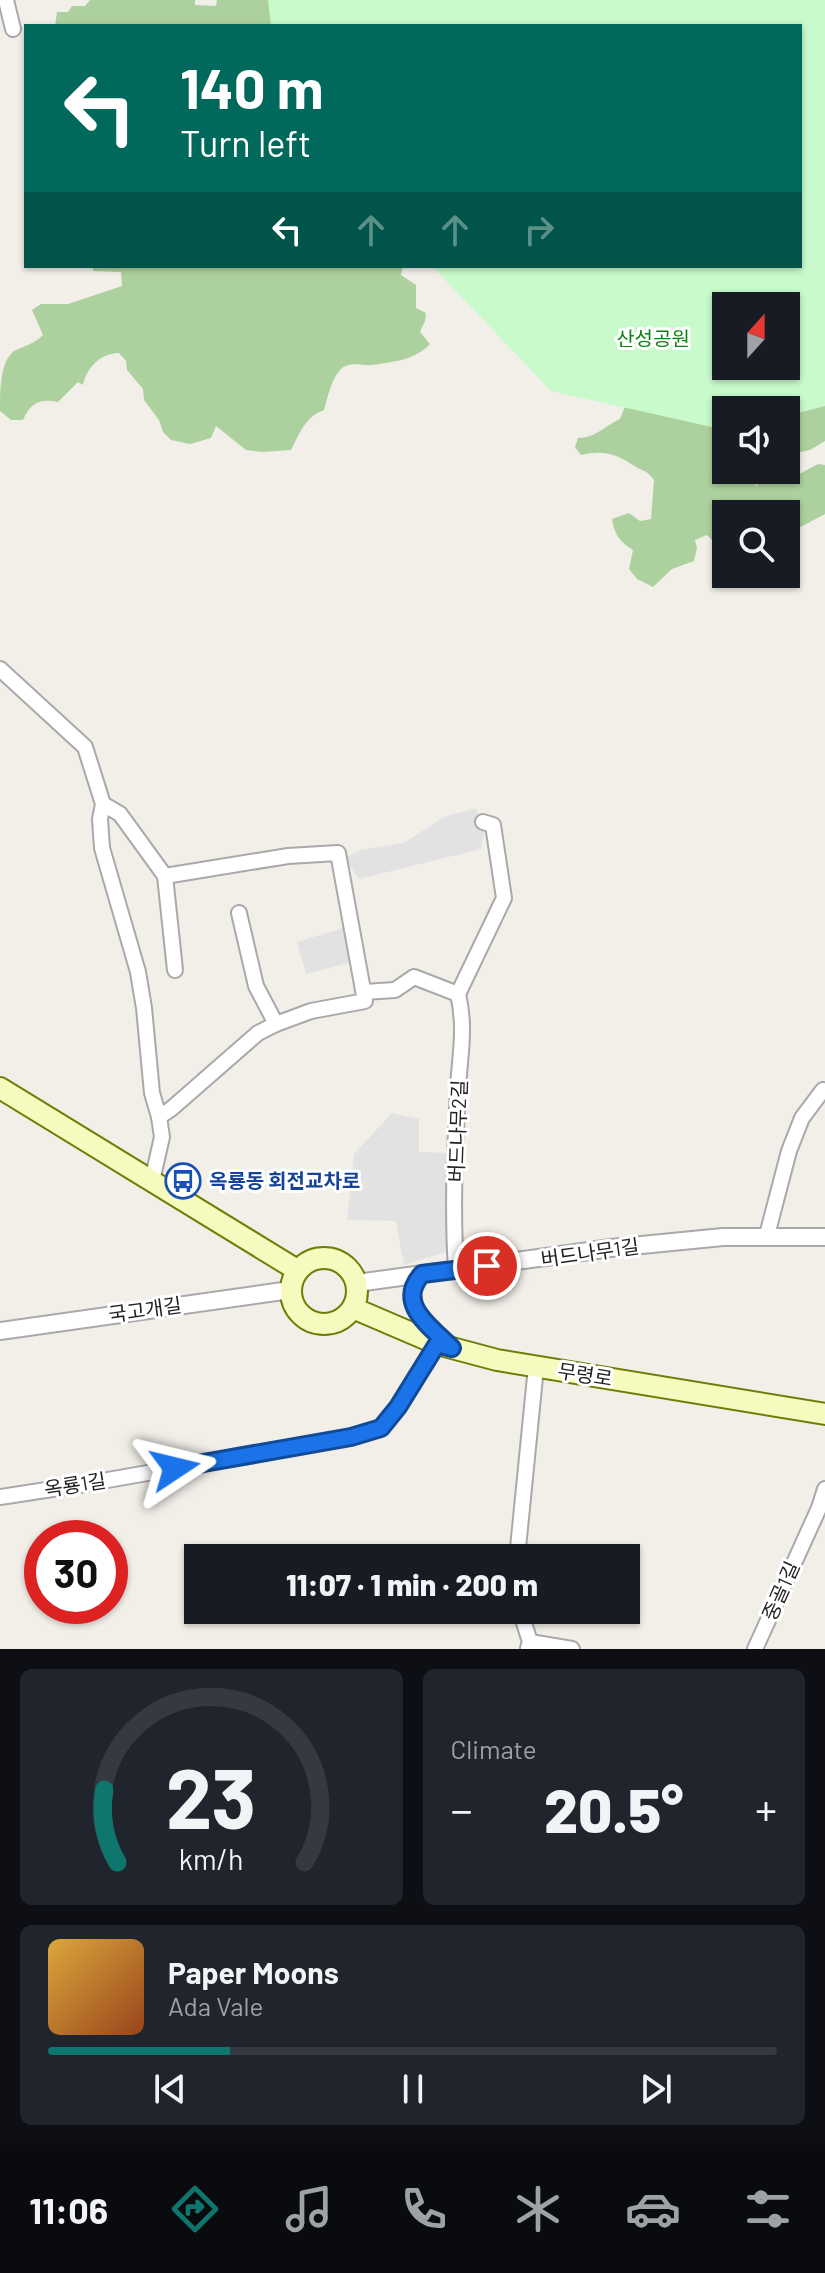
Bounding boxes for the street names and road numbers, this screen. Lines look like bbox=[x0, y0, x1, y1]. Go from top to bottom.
street label: 버드나무2길 bbox=[443, 1079, 471, 1183]
street label: 버드나무1길 bbox=[539, 1233, 641, 1271]
street label: 국고개길 bbox=[107, 1292, 183, 1326]
street label: 무령로 bbox=[556, 1358, 614, 1390]
street label: 옥룡1길 bbox=[42, 1467, 107, 1501]
street label: 중골1길 bbox=[756, 1557, 804, 1624]

